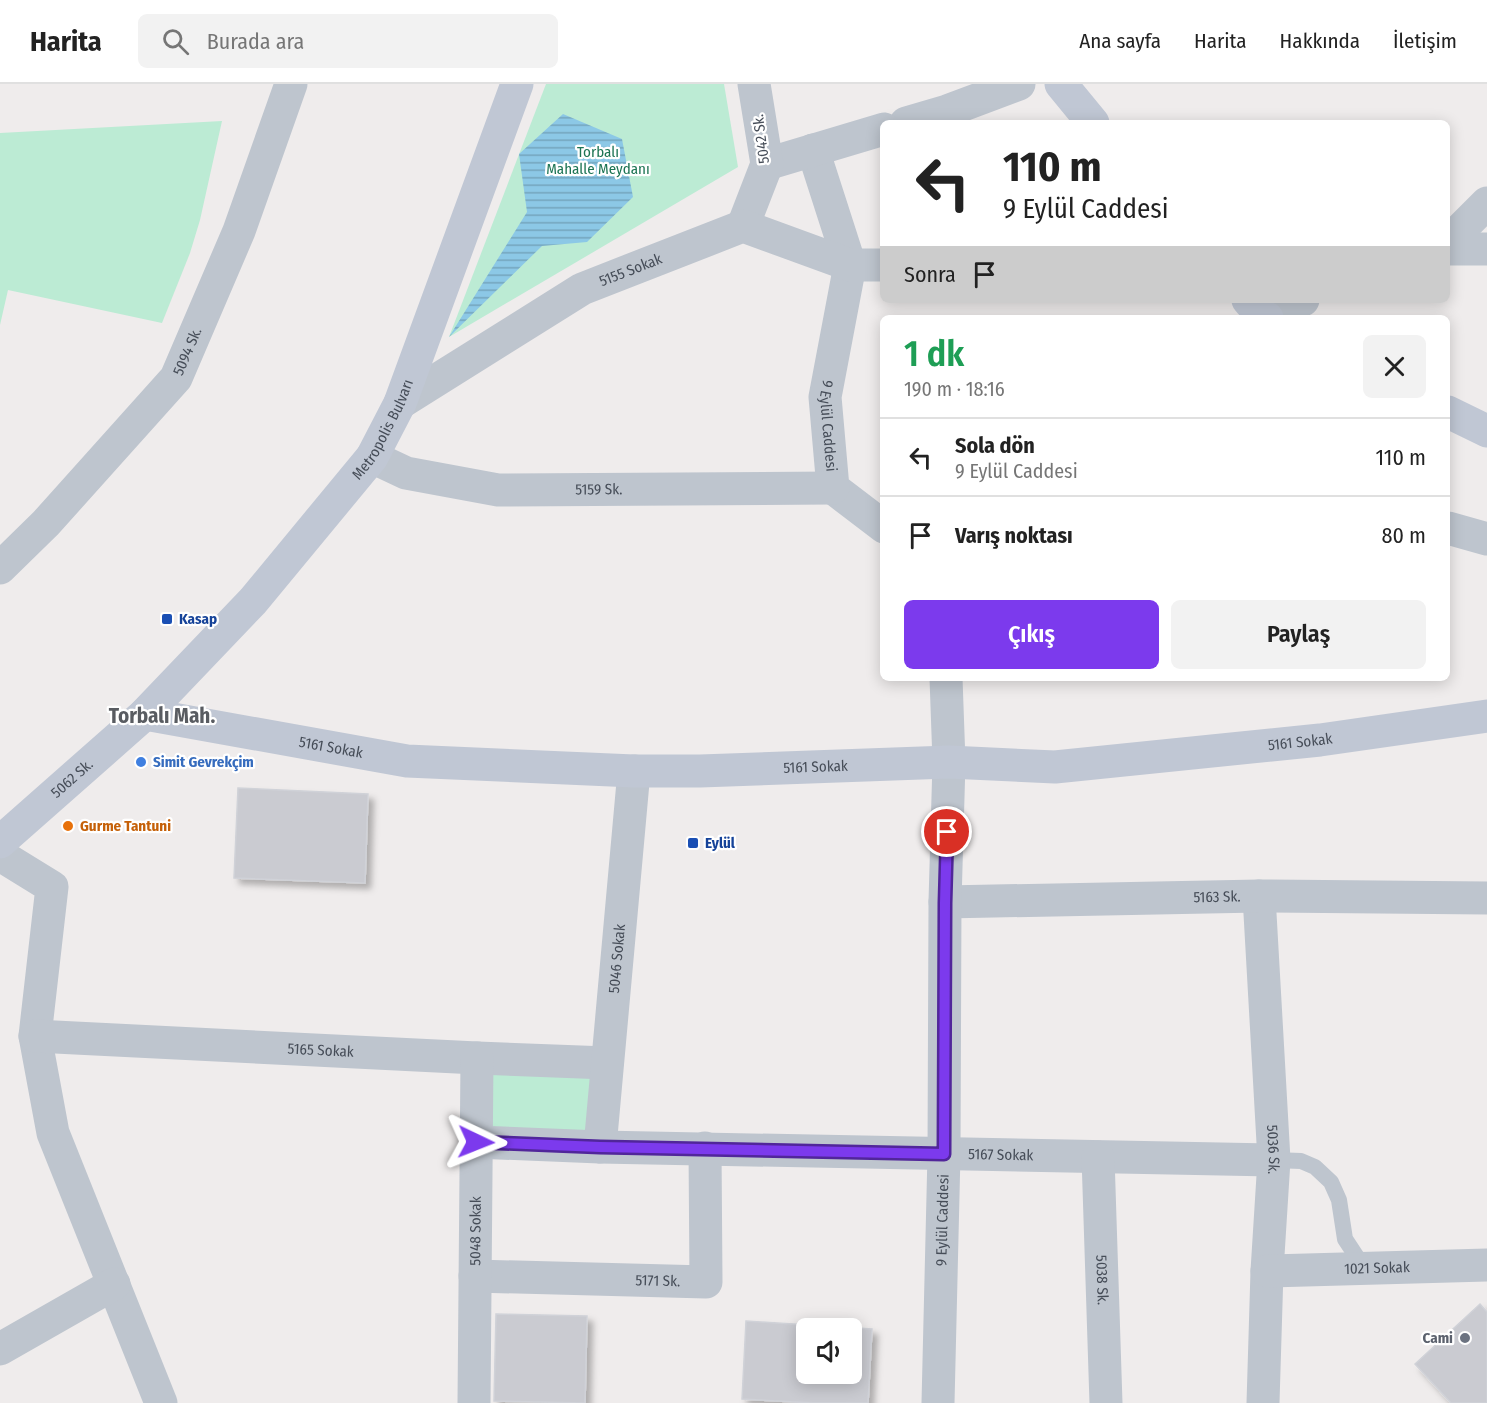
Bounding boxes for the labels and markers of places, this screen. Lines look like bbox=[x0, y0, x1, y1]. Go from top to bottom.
place label: Kasap bbox=[179, 610, 217, 628]
marker: Kasap bbox=[160, 612, 174, 626]
place label: Simit Gevrekçim bbox=[153, 753, 254, 772]
marker: Simit Gevrekçim bbox=[134, 755, 148, 769]
pin bbox=[921, 806, 972, 857]
place label: Gurme Tantuni bbox=[80, 817, 171, 835]
marker: Gurme Tantuni bbox=[61, 819, 75, 833]
place label: Eylül bbox=[705, 834, 736, 852]
marker: Eylül bbox=[686, 836, 700, 850]
place label: Cami bbox=[1423, 1329, 1453, 1347]
marker: Cami bbox=[1458, 1331, 1472, 1345]

